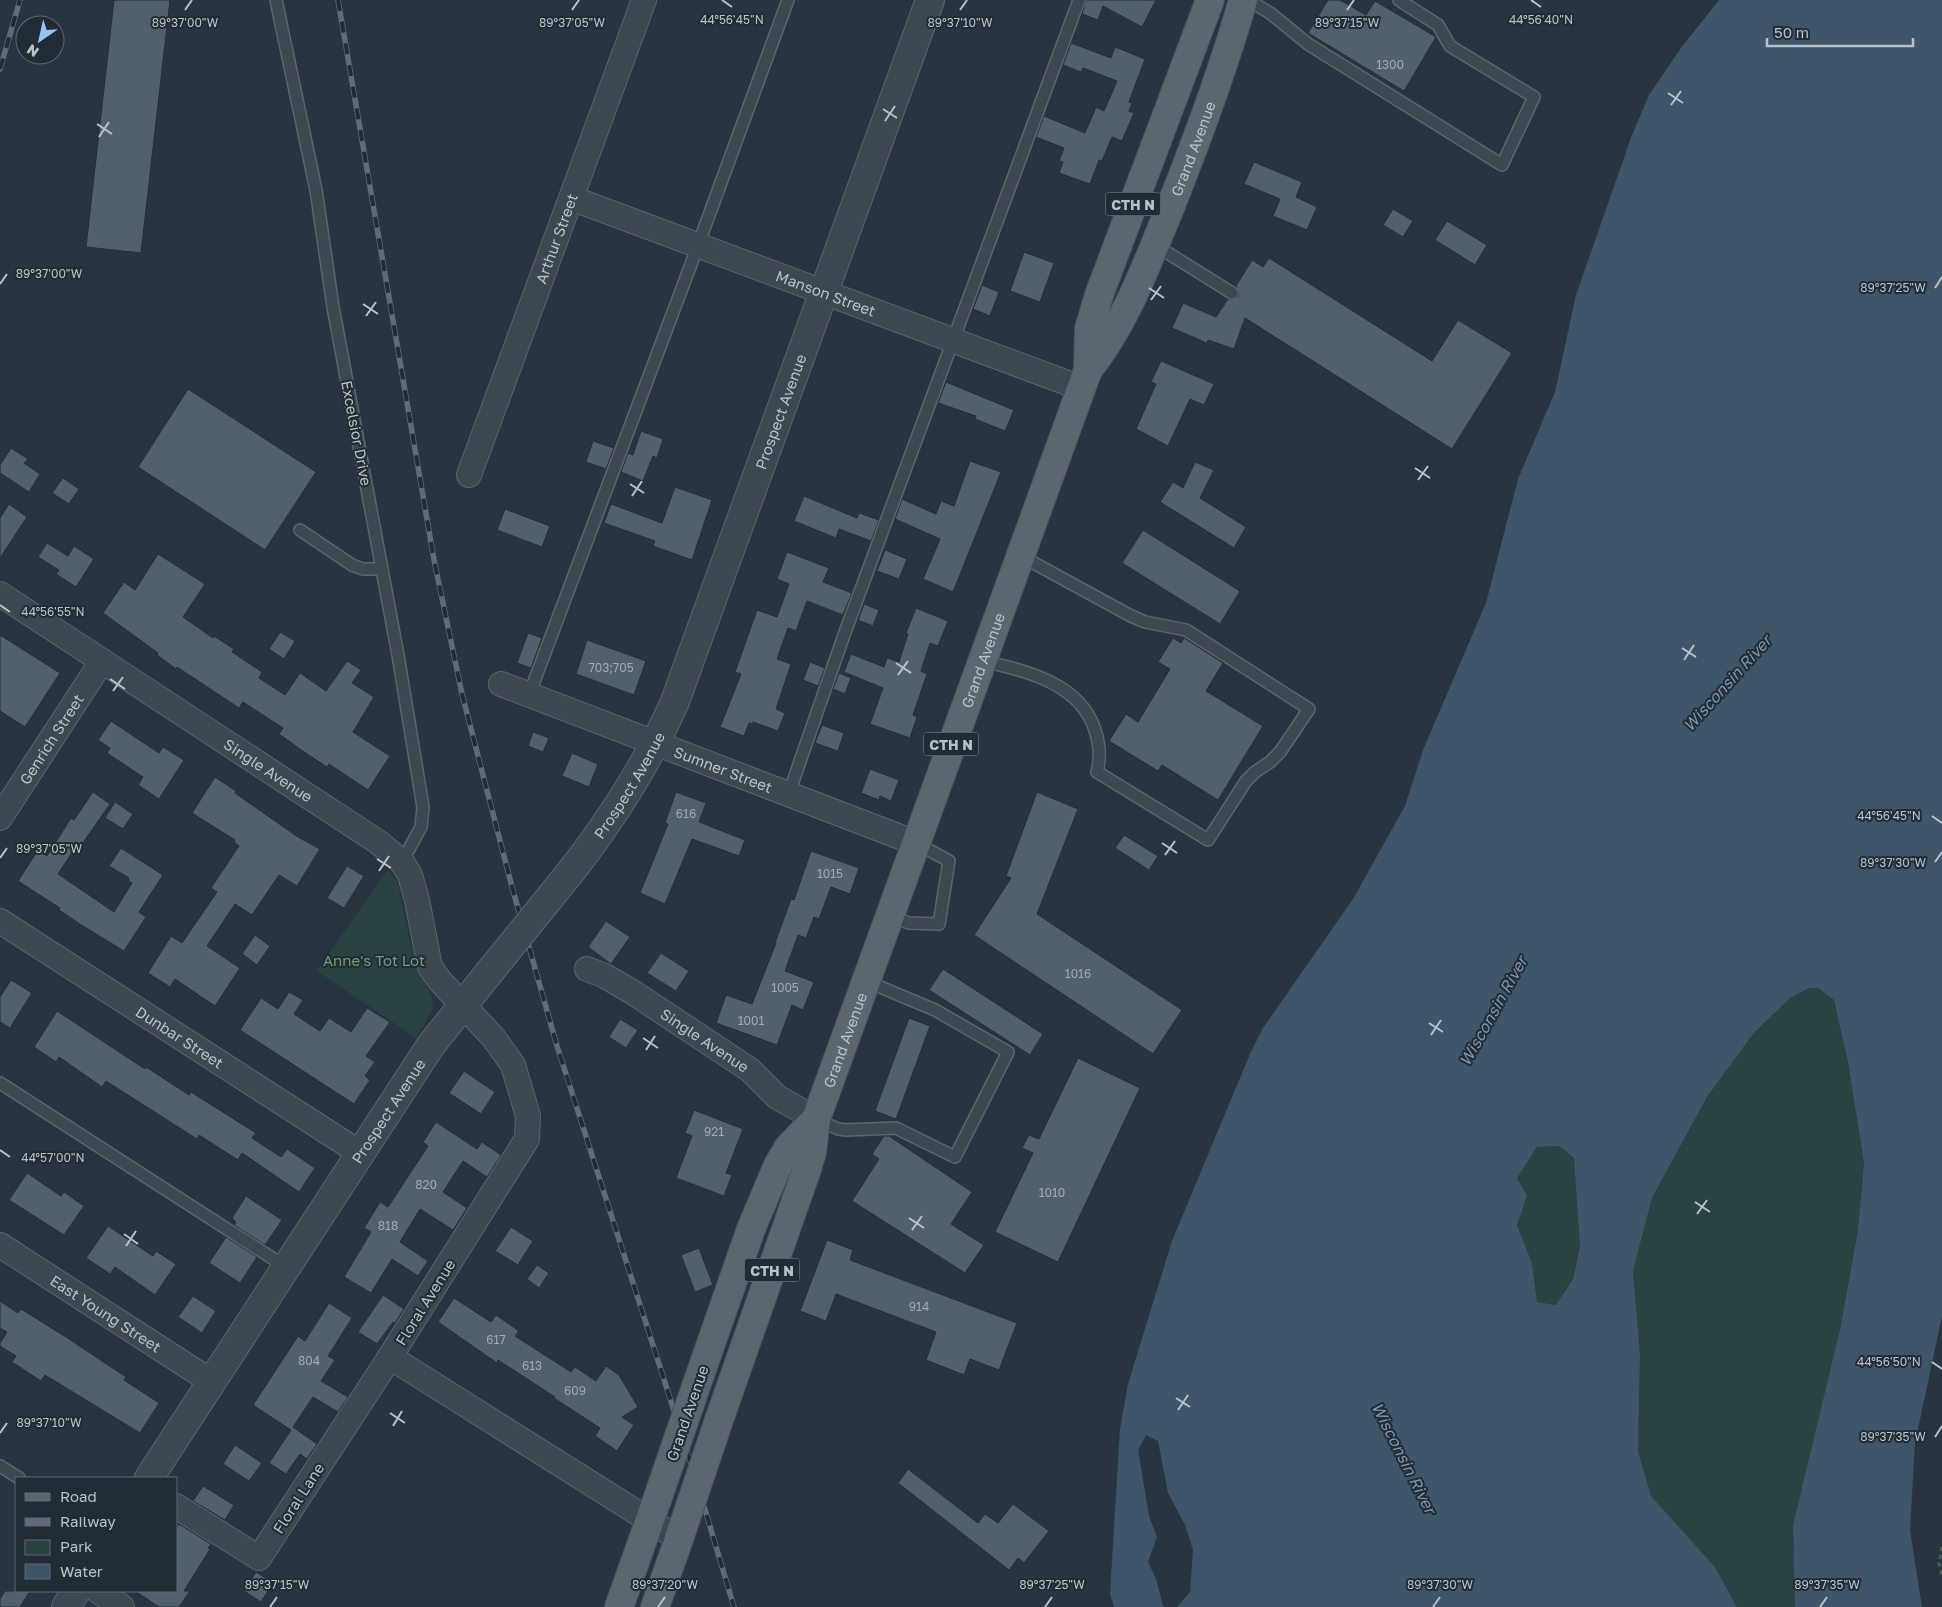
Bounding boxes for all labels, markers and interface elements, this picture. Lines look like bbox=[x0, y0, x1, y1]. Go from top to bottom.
text: 44°56'45"N bbox=[700, 12, 764, 27]
text: 44°56'40"N bbox=[1509, 12, 1573, 27]
north arrow bbox=[15, 15, 65, 65]
text: 89°37'00"W bbox=[152, 15, 219, 30]
text: 89°37'05"W bbox=[539, 15, 606, 30]
text: 89°37'10"W bbox=[928, 15, 993, 30]
text: 89°37'15"W bbox=[1315, 15, 1380, 30]
scale bar bbox=[1767, 15, 1913, 47]
text: 50 m bbox=[1774, 23, 1809, 41]
text: N bbox=[23, 41, 42, 61]
house number: 1300 bbox=[1376, 57, 1404, 72]
street label: Grand Avenue bbox=[1167, 98, 1219, 199]
street label: Arthur Street bbox=[531, 191, 581, 286]
road number: CTH N bbox=[1106, 192, 1160, 215]
text: 89°37'00"W bbox=[16, 266, 83, 281]
street label: Manson Street bbox=[774, 266, 878, 320]
text: 89°37'25"W bbox=[1860, 280, 1926, 295]
street label: Prospect Avenue bbox=[751, 351, 810, 472]
street label: Excelsior Drive bbox=[338, 379, 376, 487]
text: 44°56'55"N bbox=[21, 604, 85, 619]
street label: Grand Avenue bbox=[957, 610, 1008, 710]
water label: Wisconsin River bbox=[1679, 629, 1777, 735]
house number: 703;705 bbox=[588, 660, 634, 675]
street label: Genrich Street bbox=[15, 691, 87, 788]
street label: Prospect Avenue bbox=[590, 729, 668, 842]
road number: CTH N bbox=[924, 732, 978, 756]
street label: Single Avenue bbox=[221, 735, 316, 806]
street label: Sumner Street bbox=[671, 742, 775, 796]
house number: 616 bbox=[676, 806, 696, 821]
text: 44°56'45"N bbox=[1857, 808, 1921, 823]
text: 89°37'05"W bbox=[16, 841, 83, 856]
text: 89°37'30"W bbox=[1860, 855, 1927, 870]
house number: 1015 bbox=[817, 866, 843, 881]
water label: Wisconsin River bbox=[1455, 950, 1533, 1069]
park label: Anne's Tot Lot bbox=[323, 951, 425, 969]
house number: 1016 bbox=[1065, 966, 1091, 981]
house number: 1005 bbox=[771, 980, 799, 995]
street label: Grand Avenue bbox=[819, 990, 870, 1090]
street label: Dunbar Street bbox=[133, 1002, 227, 1072]
street label: Single Avenue bbox=[657, 1004, 753, 1076]
house number: 1001 bbox=[738, 1013, 764, 1028]
street label: Prospect Avenue bbox=[347, 1055, 429, 1167]
house number: 921 bbox=[704, 1124, 724, 1139]
text: 44°57'00"N bbox=[21, 1150, 85, 1165]
house number: 820 bbox=[415, 1177, 437, 1192]
house number: 1010 bbox=[1039, 1185, 1065, 1200]
house number: 818 bbox=[378, 1218, 398, 1233]
street label: Floral Avenue bbox=[391, 1255, 459, 1348]
road number: CTH N bbox=[744, 1258, 800, 1282]
street label: East Young Street bbox=[47, 1271, 165, 1356]
house number: 914 bbox=[909, 1299, 929, 1314]
house number: 617 bbox=[486, 1332, 506, 1347]
house number: 804 bbox=[298, 1353, 320, 1368]
text: 44°56'50"N bbox=[1857, 1354, 1921, 1369]
house number: 613 bbox=[522, 1358, 542, 1373]
street label: Grand Avenue bbox=[662, 1363, 712, 1463]
house number: 609 bbox=[564, 1383, 586, 1398]
water label: Wisconsin River bbox=[1367, 1399, 1442, 1519]
text: 89°37'10"W bbox=[17, 1415, 82, 1430]
text: 89°37'35"W bbox=[1860, 1429, 1926, 1444]
street label: Floral Lane bbox=[269, 1459, 328, 1537]
legend bbox=[15, 1477, 178, 1592]
text: Road bbox=[60, 1487, 97, 1505]
text: Railway bbox=[60, 1512, 116, 1530]
text: Park bbox=[60, 1537, 93, 1555]
text: Water bbox=[60, 1562, 103, 1580]
text: 89°37'15"W bbox=[245, 1577, 310, 1592]
text: 89°37'20"W bbox=[632, 1577, 699, 1592]
text: 89°37'25"W bbox=[1019, 1577, 1085, 1592]
text: 89°37'30"W bbox=[1407, 1577, 1474, 1592]
text: 89°37'35"W bbox=[1794, 1577, 1860, 1592]

